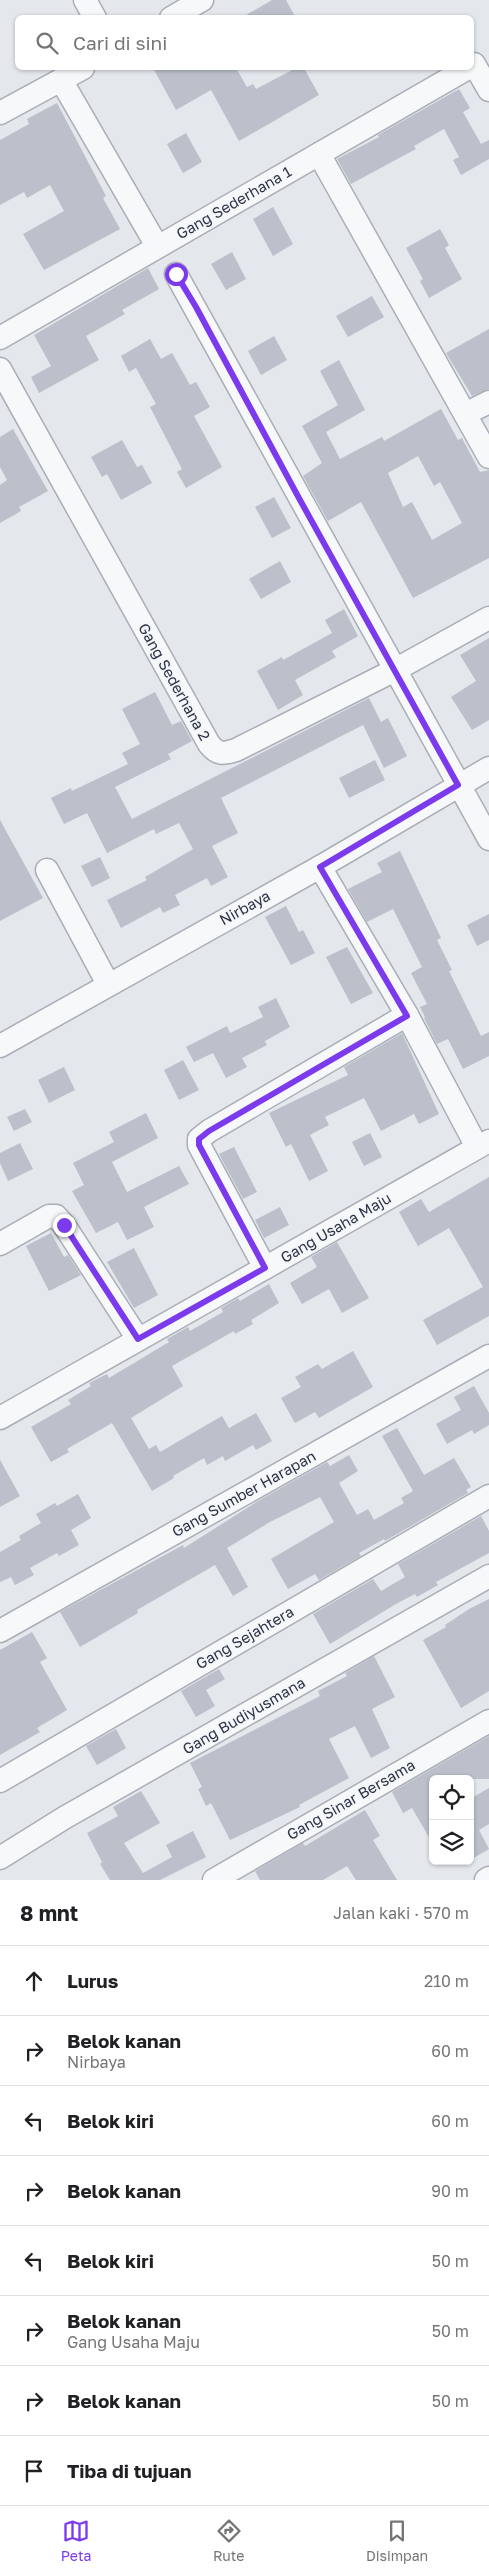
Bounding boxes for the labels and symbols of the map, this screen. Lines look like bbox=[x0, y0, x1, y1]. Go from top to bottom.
street label: Gang Sederhana 1 bbox=[173, 162, 294, 242]
route start bbox=[165, 263, 188, 286]
street label: Gang Sederhana 2 bbox=[135, 620, 215, 743]
street label: Nirbaya bbox=[216, 886, 273, 928]
street label: Gang Usaha Maju bbox=[277, 1188, 394, 1266]
route end bbox=[53, 1214, 76, 1237]
street label: Gang Sumber Harapan bbox=[168, 1446, 319, 1540]
street label: Gang Sejahtera bbox=[192, 1602, 297, 1672]
street label: Gang Budiyusmana bbox=[179, 1673, 308, 1758]
street label: Gang Sinar Bersama bbox=[283, 1755, 418, 1843]

